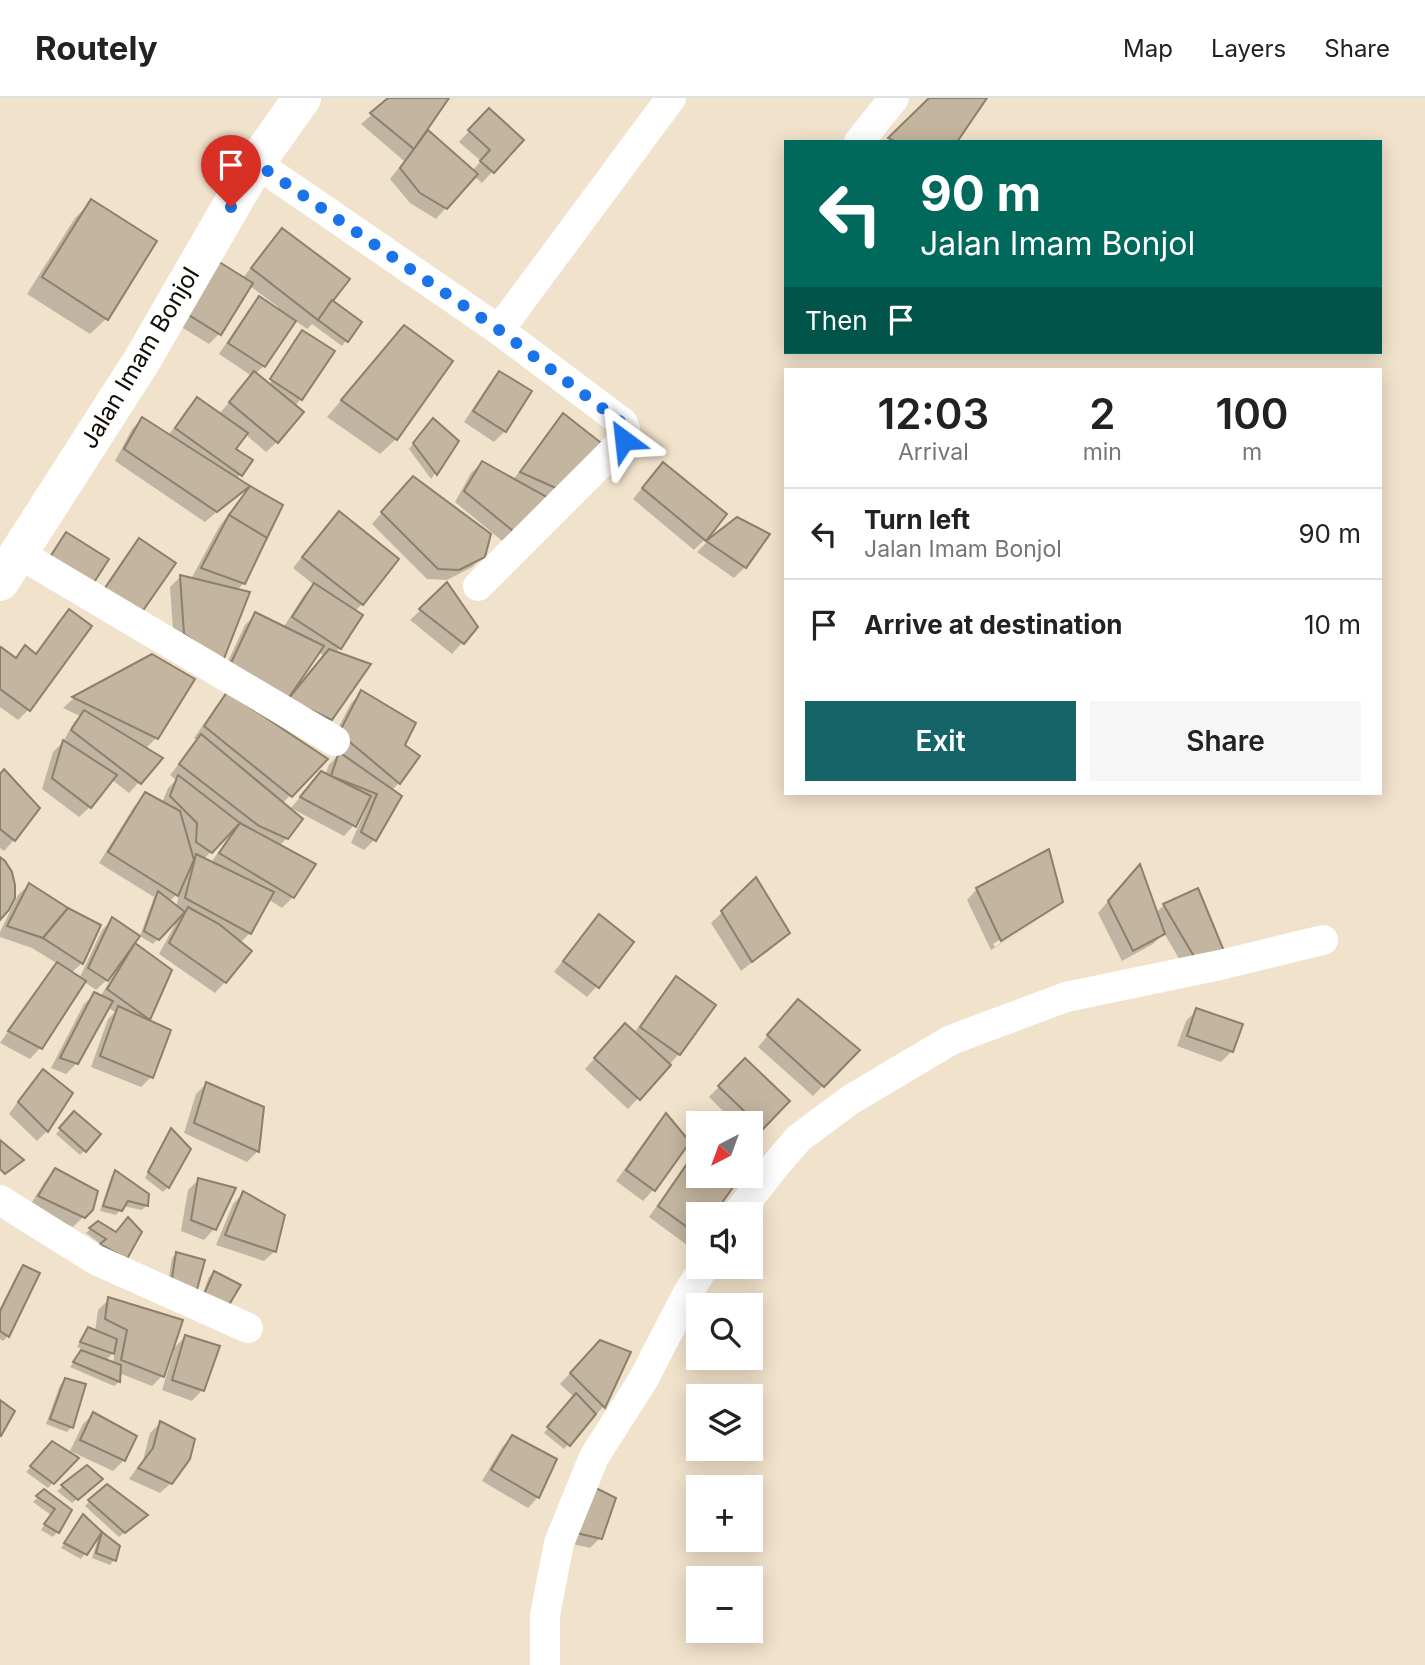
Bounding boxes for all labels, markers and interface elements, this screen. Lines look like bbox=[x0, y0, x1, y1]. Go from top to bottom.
text: Routely bbox=[35, 28, 158, 68]
text: Map bbox=[1123, 34, 1173, 63]
text: Layers bbox=[1211, 34, 1286, 63]
text: Share bbox=[1324, 34, 1390, 63]
pin bbox=[201, 135, 261, 207]
icon: arrive bbox=[212, 146, 250, 184]
text: 90 m bbox=[920, 164, 1041, 223]
icon: left bbox=[805, 168, 896, 259]
text: Jalan Imam Bonjol bbox=[920, 224, 1195, 263]
street label: Jalan Imam Bonjol bbox=[74, 262, 205, 454]
icon: arrive bbox=[882, 301, 920, 339]
text: Then bbox=[805, 305, 868, 336]
text: 12:03 bbox=[877, 388, 989, 439]
text: 2 bbox=[1089, 388, 1115, 439]
text: 100 bbox=[1215, 388, 1289, 439]
position arrow bbox=[587, 403, 661, 477]
text: Arrival bbox=[898, 438, 969, 466]
text: min bbox=[1083, 438, 1122, 466]
text: m bbox=[1242, 438, 1262, 466]
text: Turn left bbox=[864, 504, 970, 535]
icon: left bbox=[805, 515, 843, 553]
text: 90 m bbox=[1298, 518, 1361, 549]
text: Jalan Imam Bonjol bbox=[864, 535, 1062, 563]
icon: arrive bbox=[805, 606, 843, 644]
text: Arrive at destination bbox=[864, 609, 1123, 640]
text: 10 m bbox=[1304, 609, 1361, 640]
button: Exit bbox=[805, 701, 1076, 781]
button: Share bbox=[1090, 701, 1361, 781]
north arrow bbox=[686, 1111, 763, 1188]
map controls bbox=[686, 1111, 763, 1643]
button: sound bbox=[686, 1202, 763, 1279]
button: search bbox=[686, 1293, 763, 1370]
button: layers bbox=[686, 1384, 763, 1461]
button: + bbox=[686, 1475, 763, 1552]
button: − bbox=[686, 1566, 763, 1643]

